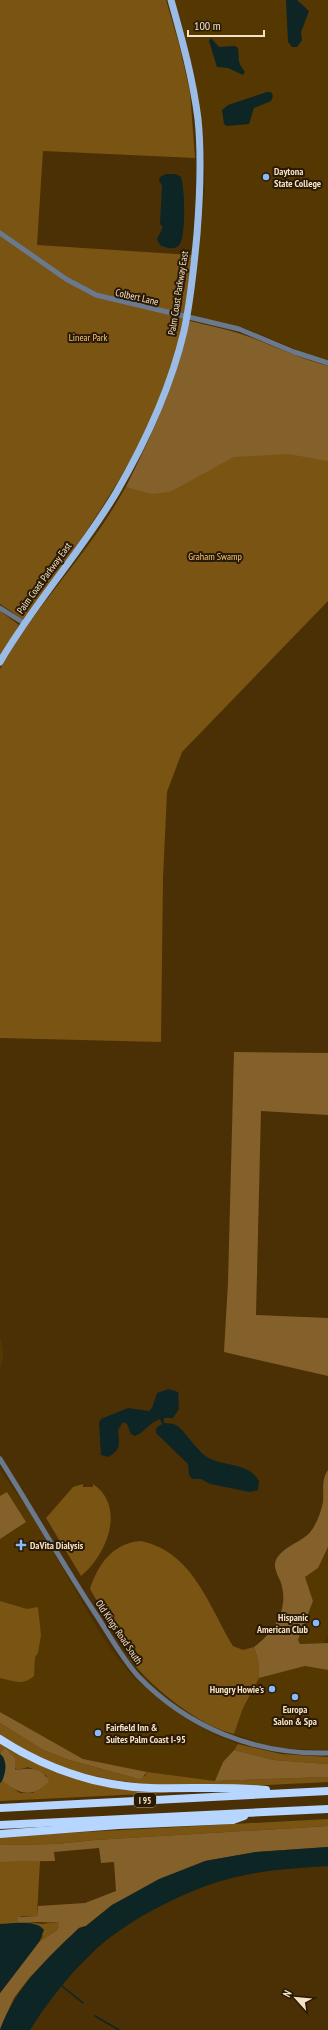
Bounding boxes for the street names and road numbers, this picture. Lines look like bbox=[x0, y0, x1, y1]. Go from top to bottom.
street label: Palm Coast Parkway East bbox=[165, 250, 191, 336]
street label: Colbert Lane bbox=[114, 286, 160, 308]
street label: Palm Coast Parkway East bbox=[14, 540, 74, 616]
street label: Old Kings Road South bbox=[93, 1597, 145, 1667]
road number: I 95 bbox=[134, 1793, 156, 1807]

